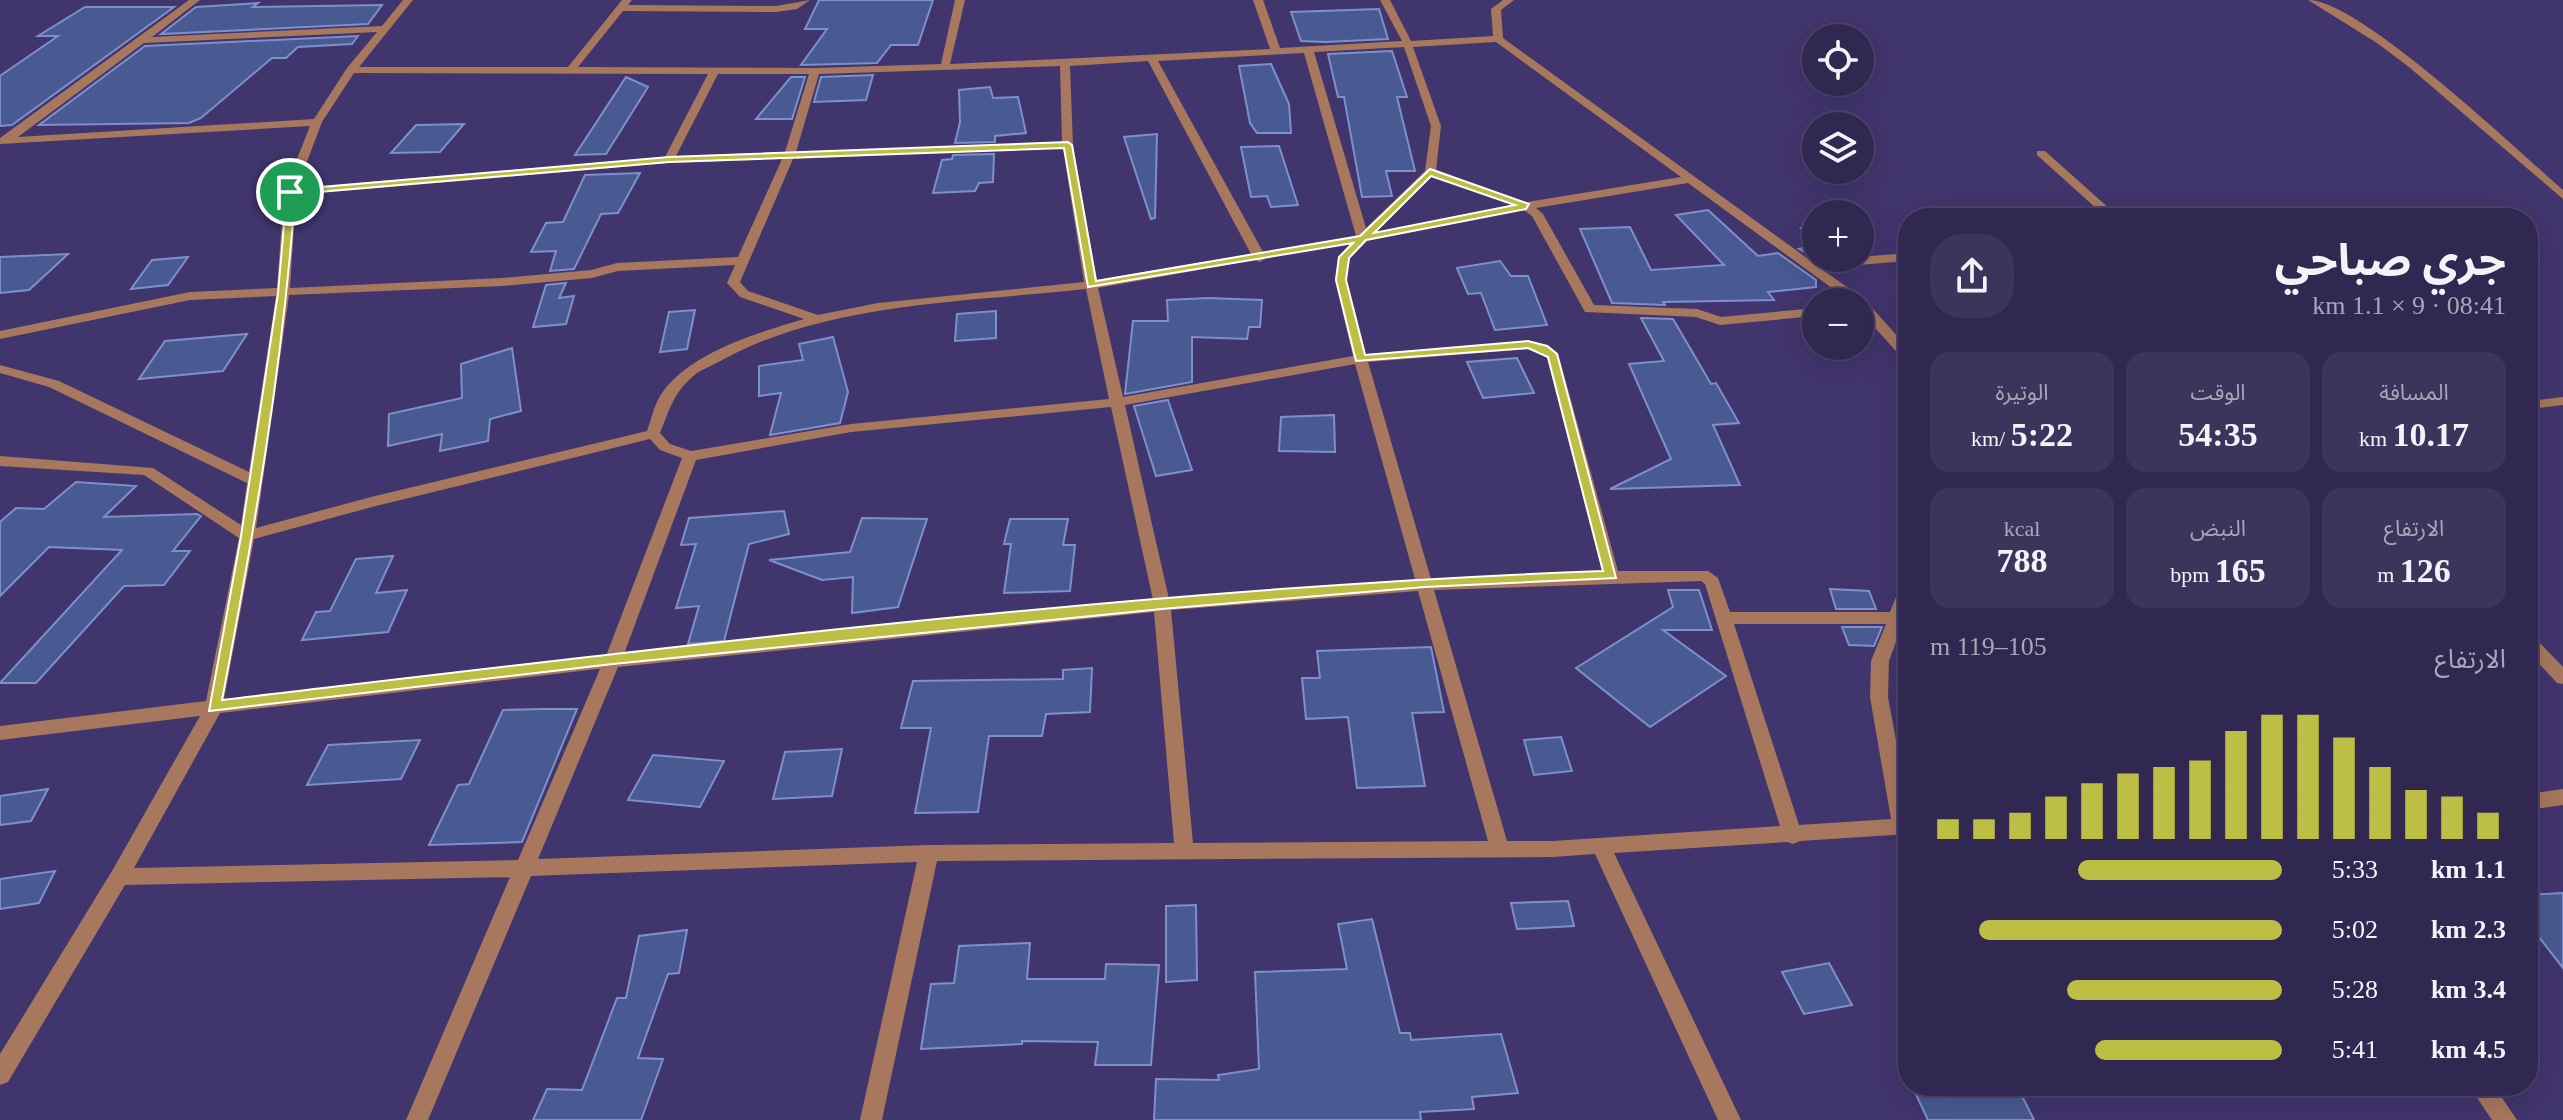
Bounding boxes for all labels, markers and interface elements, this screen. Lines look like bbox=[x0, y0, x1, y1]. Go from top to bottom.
map controls bbox=[1802, 24, 1874, 360]
button: locate bbox=[1802, 24, 1874, 96]
button: layers bbox=[1802, 112, 1874, 184]
pin bbox=[256, 158, 324, 226]
icon: arrive bbox=[268, 170, 312, 214]
button: + bbox=[1802, 200, 1874, 272]
button: share bbox=[1930, 234, 2014, 318]
text: جري صباحي bbox=[2275, 236, 2506, 285]
button: − bbox=[1802, 288, 1874, 360]
text: 08:41 · 9 × 1.1 km bbox=[2312, 291, 2506, 320]
text: الوتيرة bbox=[1996, 380, 2048, 405]
text: الوقت bbox=[2190, 380, 2246, 405]
text: المسافة bbox=[2379, 380, 2449, 405]
text: 5:22 bbox=[2011, 416, 2073, 453]
text: 54:35 bbox=[2178, 416, 2258, 453]
text: 10.17 bbox=[2393, 416, 2469, 453]
text: /km bbox=[1971, 426, 2011, 451]
text: km bbox=[2359, 426, 2393, 451]
text: kcal bbox=[2004, 516, 2040, 541]
text: النبض bbox=[2190, 516, 2246, 541]
text: الارتفاع bbox=[2384, 516, 2444, 541]
text: 788 bbox=[1997, 542, 2048, 579]
text: 165 bbox=[2215, 552, 2266, 589]
text: 126 bbox=[2400, 552, 2451, 589]
text: bpm bbox=[2170, 562, 2215, 587]
text: m bbox=[2377, 562, 2400, 587]
text: 105–119 m bbox=[1930, 632, 2047, 661]
text: الارتفاع bbox=[2435, 645, 2506, 674]
text: 5:33 bbox=[2332, 855, 2378, 884]
text: 1.1 km bbox=[2431, 855, 2506, 884]
text: 5:02 bbox=[2332, 915, 2378, 944]
text: 2.3 km bbox=[2431, 915, 2506, 944]
text: 5:28 bbox=[2332, 975, 2378, 1004]
text: 3.4 km bbox=[2431, 975, 2506, 1004]
text: 5:41 bbox=[2332, 1035, 2378, 1064]
text: 4.5 km bbox=[2431, 1035, 2506, 1064]

